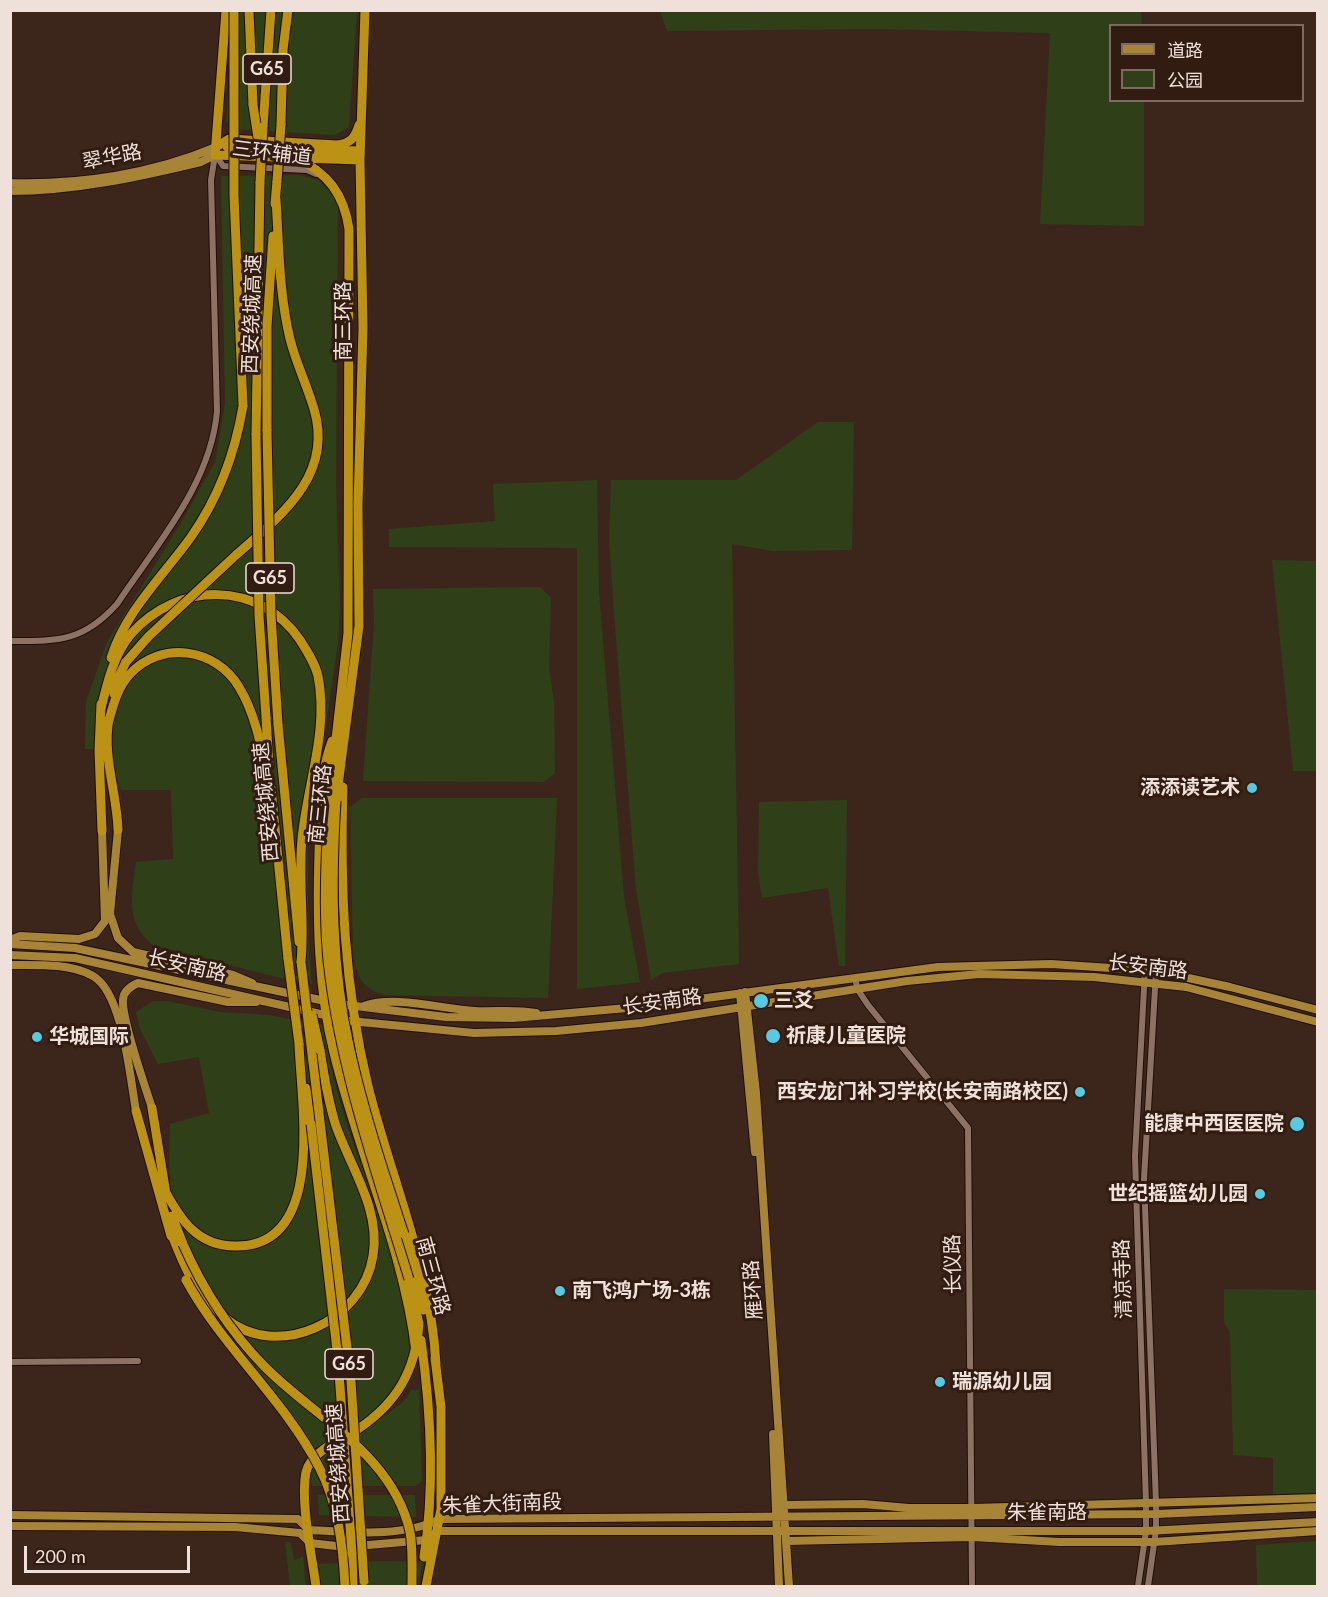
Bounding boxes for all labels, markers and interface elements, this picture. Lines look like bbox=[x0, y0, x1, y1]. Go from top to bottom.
legend bbox=[1109, 24, 1304, 102]
text: 道路 bbox=[1167, 39, 1203, 61]
road number: G65 bbox=[243, 54, 291, 84]
text: 公园 bbox=[1167, 69, 1203, 91]
street label: 三环辅道 bbox=[231, 136, 313, 170]
street label: 翠华路 bbox=[80, 139, 144, 175]
street label: 西安绕城高速 bbox=[238, 254, 266, 374]
street label: 南三环路 bbox=[332, 281, 356, 361]
road number: G65 bbox=[246, 563, 294, 593]
street label: 西安绕城高速 bbox=[249, 741, 283, 863]
street label: 南三环路 bbox=[304, 763, 336, 845]
place label: 添添读艺术 bbox=[1140, 776, 1240, 800]
marker: 添添读艺术 bbox=[1245, 781, 1259, 795]
street label: 长安南路 bbox=[145, 945, 229, 987]
street label: 长安南路 bbox=[1107, 950, 1189, 984]
street label: 长安南路 bbox=[621, 985, 703, 1019]
place label: 三爻 bbox=[774, 989, 814, 1013]
marker: 三爻 bbox=[752, 992, 770, 1010]
place label: 祈康儿童医院 bbox=[786, 1024, 906, 1048]
place label: 华城国际 bbox=[49, 1025, 129, 1049]
marker: 祈康儿童医院 bbox=[764, 1027, 782, 1045]
marker: 华城国际 bbox=[30, 1030, 44, 1044]
place label: 西安龙门补习学校(长安南路校区) bbox=[777, 1080, 1068, 1104]
marker: 西安龙门补习学校(长安南路校区) bbox=[1073, 1085, 1087, 1099]
place label: 能康中西医医院 bbox=[1144, 1112, 1284, 1136]
marker: 能康中西医医院 bbox=[1288, 1115, 1306, 1133]
place label: 世纪摇篮幼儿园 bbox=[1108, 1182, 1248, 1206]
marker: 世纪摇篮幼儿园 bbox=[1253, 1187, 1267, 1201]
street label: 南三环路 bbox=[411, 1234, 455, 1318]
street label: 长仪路 bbox=[940, 1234, 966, 1294]
street label: 清凉寺路 bbox=[1110, 1239, 1136, 1319]
street label: 雁环路 bbox=[739, 1259, 767, 1321]
place label: 南飞鸿广场-3栋 bbox=[572, 1279, 711, 1303]
marker: 南飞鸿广场-3栋 bbox=[553, 1284, 567, 1298]
road number: G65 bbox=[325, 1349, 373, 1379]
place label: 瑞源幼儿园 bbox=[952, 1370, 1052, 1394]
marker: 瑞源幼儿园 bbox=[933, 1375, 947, 1389]
street label: 西安绕城高速 bbox=[322, 1402, 354, 1524]
street label: 朱雀大街南段 bbox=[442, 1490, 562, 1518]
street label: 朱雀南路 bbox=[1007, 1501, 1087, 1525]
scale bar bbox=[27, 1534, 194, 1572]
text: 200 m bbox=[35, 1545, 86, 1567]

